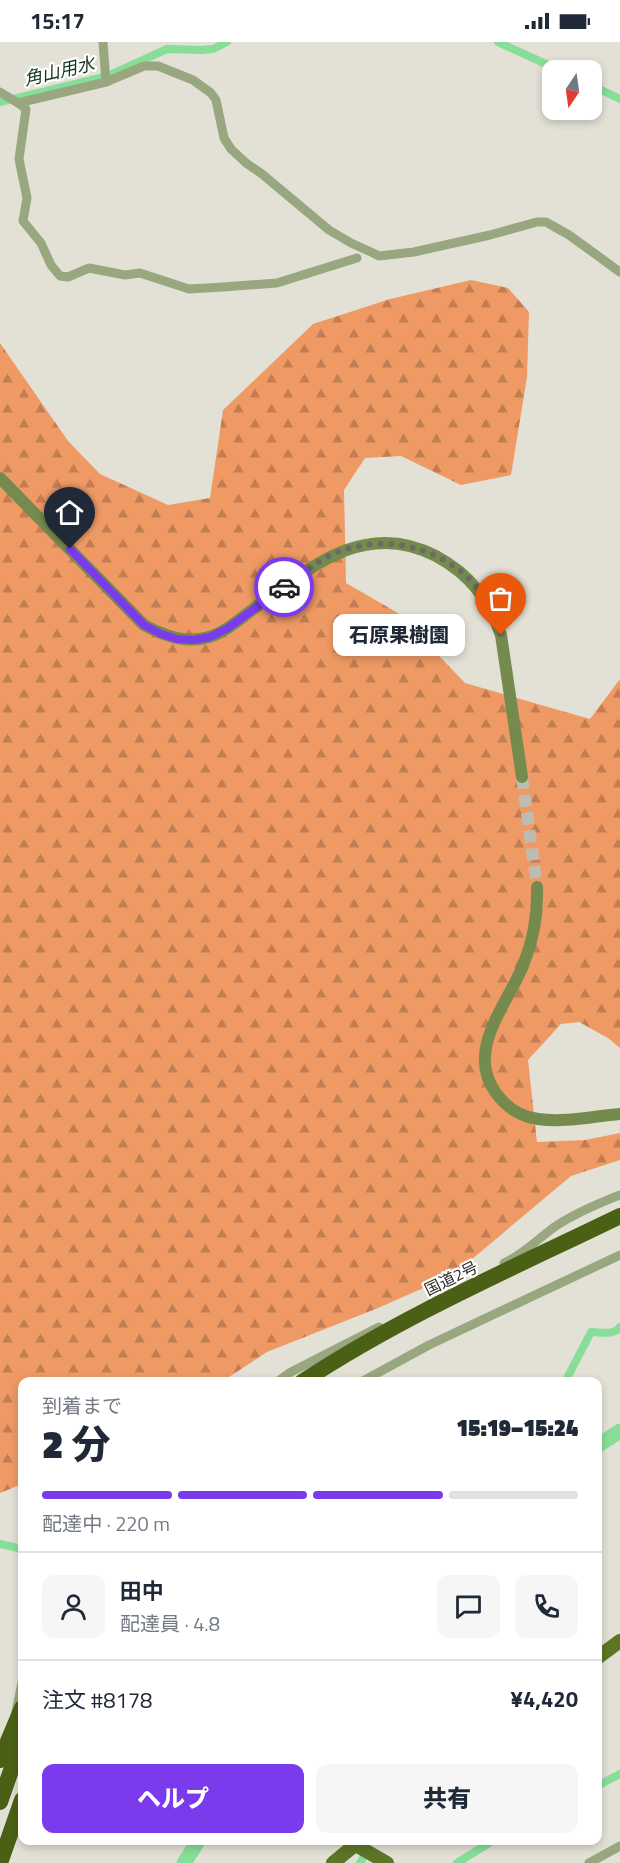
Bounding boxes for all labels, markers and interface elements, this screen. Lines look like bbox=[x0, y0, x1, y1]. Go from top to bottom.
text: 15:17 bbox=[30, 4, 85, 38]
water label: 角山用水 bbox=[21, 49, 99, 92]
north arrow bbox=[542, 60, 602, 120]
map controls bbox=[542, 60, 602, 120]
pin bbox=[44, 487, 95, 549]
icon: home bbox=[53, 496, 86, 529]
courier bbox=[254, 557, 314, 617]
icon: car bbox=[268, 571, 301, 604]
pin bbox=[475, 573, 526, 635]
icon: bag bbox=[484, 582, 517, 615]
callout: 石原果樹園 bbox=[333, 614, 465, 656]
text: 石原果樹園 bbox=[349, 619, 449, 650]
street label: 国道2号 bbox=[420, 1255, 482, 1301]
text: 到着まで bbox=[42, 1390, 122, 1421]
text: 15:19–15:24 bbox=[456, 1411, 578, 1445]
text: 2 分 bbox=[42, 1414, 111, 1473]
text: 配達中 · 220 m bbox=[42, 1508, 170, 1539]
text: 田中 bbox=[120, 1574, 164, 1608]
button: person bbox=[42, 1575, 105, 1638]
button: chat bbox=[437, 1575, 500, 1638]
button: phone bbox=[515, 1575, 578, 1638]
text: 配達員 · 4.8 bbox=[120, 1608, 220, 1639]
text: ¥4,420 bbox=[511, 1682, 578, 1716]
text: 注文 #8178 bbox=[42, 1683, 152, 1717]
button: ヘルプ bbox=[42, 1764, 304, 1833]
button: 共有 bbox=[316, 1764, 578, 1833]

